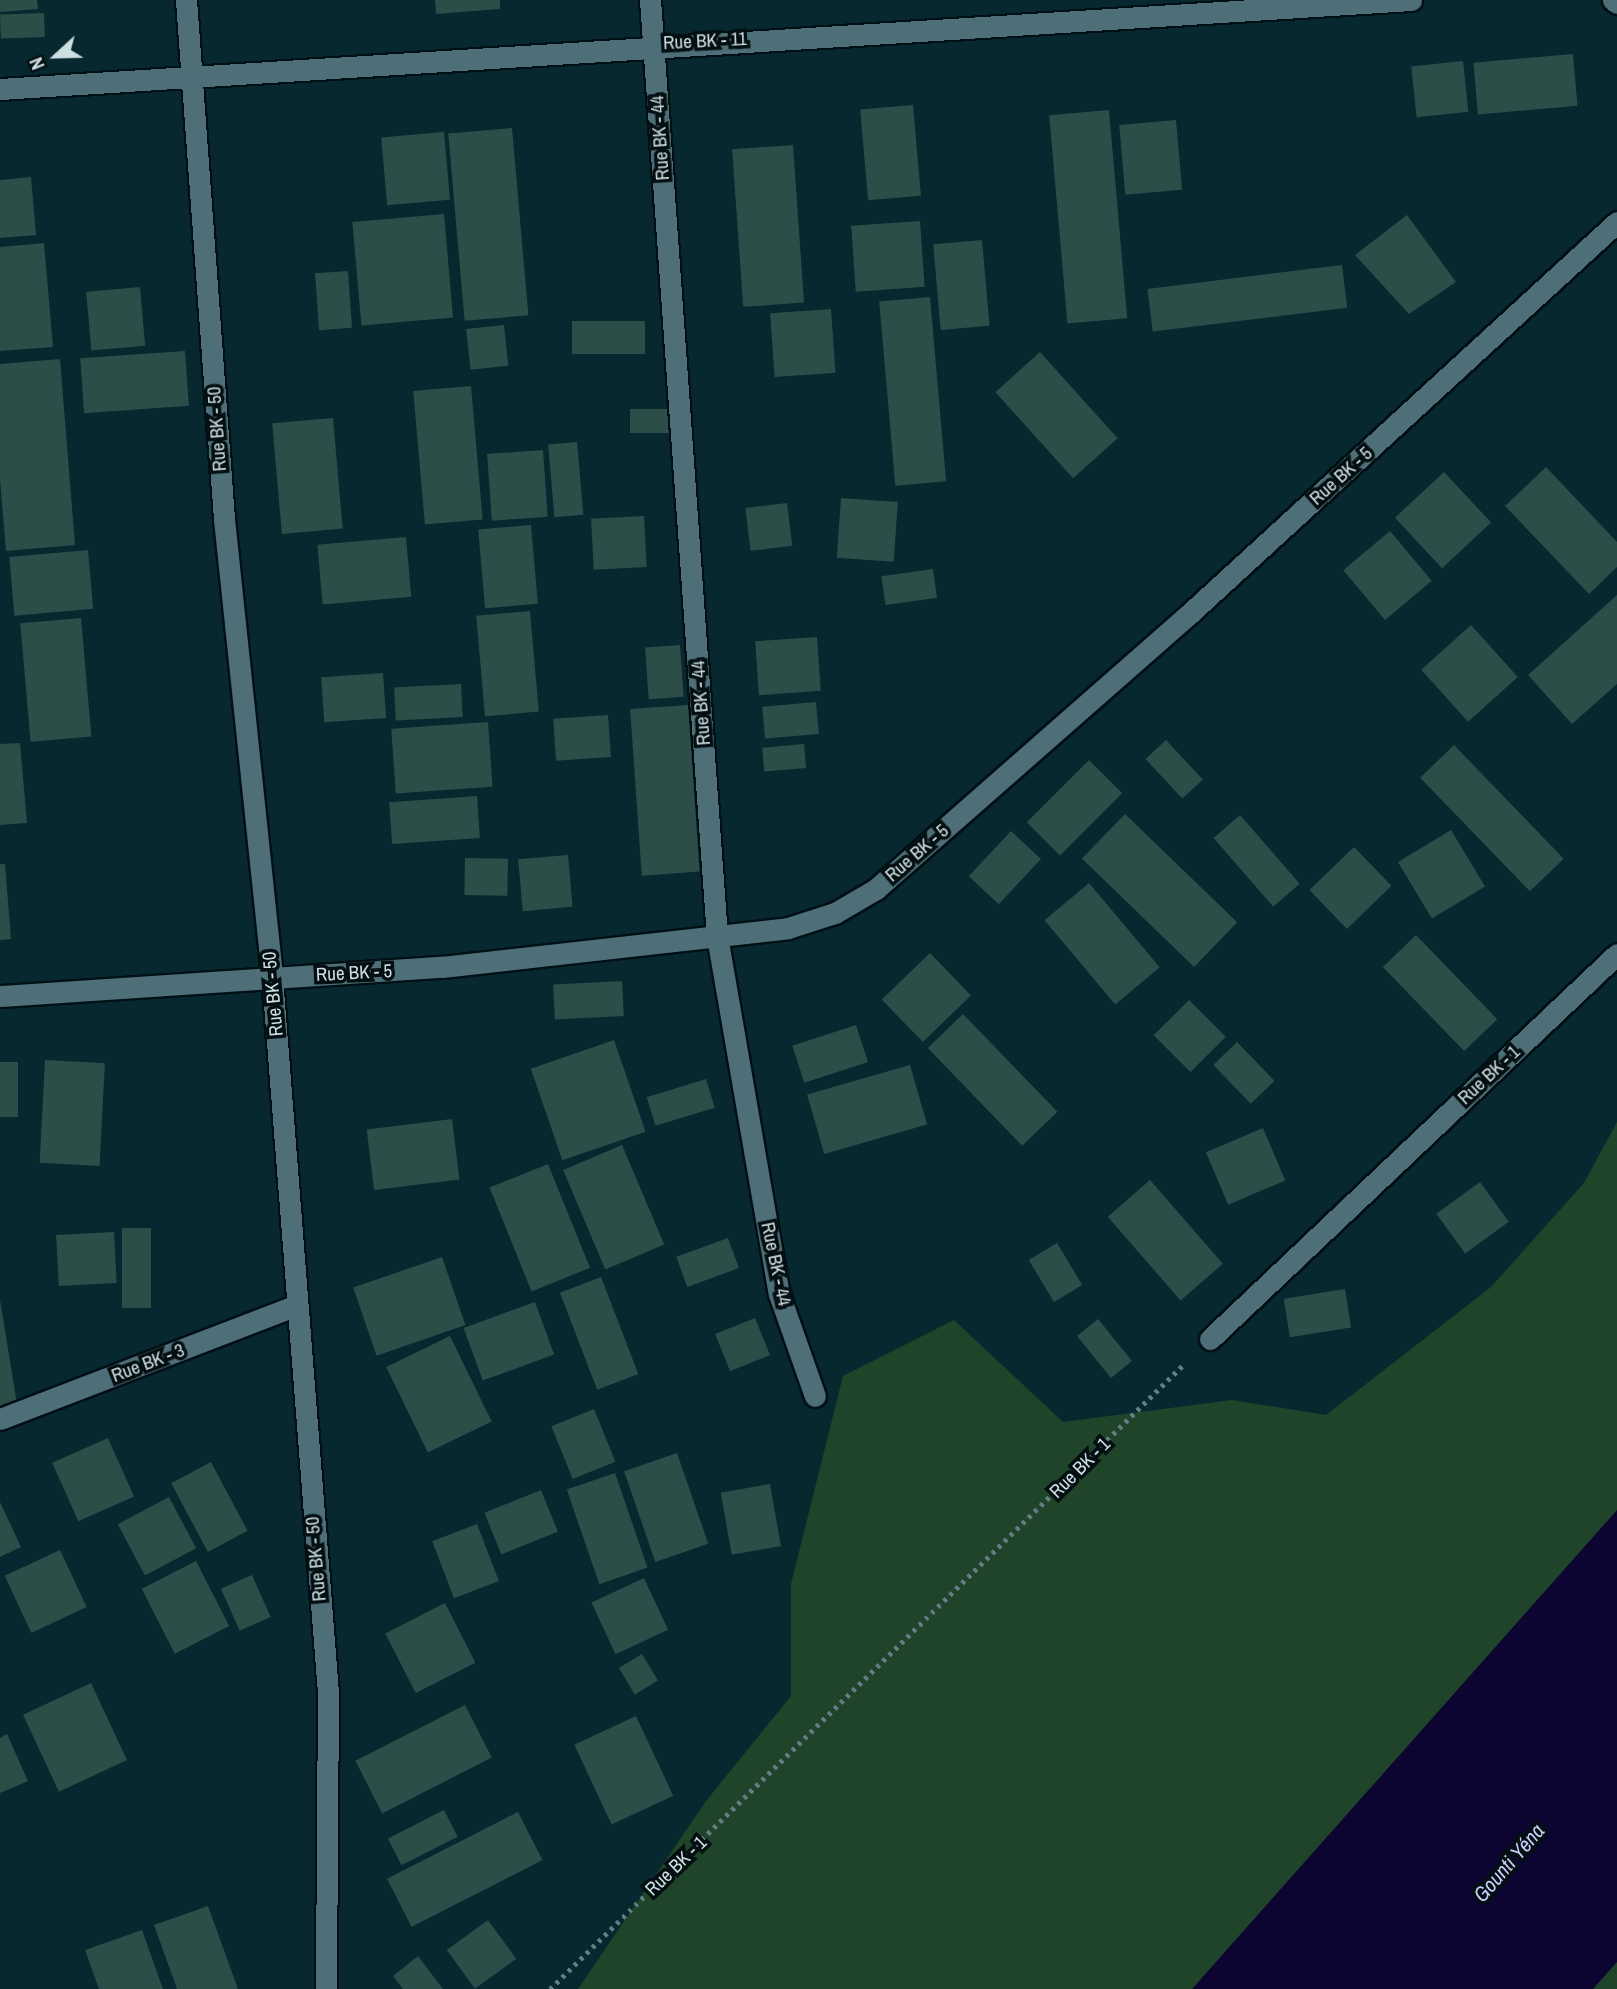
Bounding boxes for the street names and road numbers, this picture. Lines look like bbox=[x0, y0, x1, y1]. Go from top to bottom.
street label: Rue BK - 11 bbox=[663, 27, 747, 55]
street label: Rue BK - 44 bbox=[646, 95, 674, 181]
street label: Rue BK - 50 bbox=[203, 386, 231, 472]
street label: Rue BK - 5 bbox=[1305, 442, 1377, 510]
street label: Rue BK - 44 bbox=[687, 660, 715, 746]
street label: Rue BK - 5 bbox=[881, 819, 953, 887]
street label: Rue BK - 50 bbox=[258, 951, 288, 1037]
street label: Rue BK - 5 bbox=[315, 960, 393, 986]
street label: Rue BK - 1 bbox=[1453, 1041, 1525, 1109]
street label: Rue BK - 44 bbox=[756, 1220, 796, 1308]
street label: Rue BK - 3 bbox=[108, 1339, 188, 1387]
street label: Rue BK - 1 bbox=[1045, 1433, 1115, 1503]
street label: Rue BK - 50 bbox=[301, 1516, 331, 1602]
street label: Rue BK - 1 bbox=[641, 1831, 711, 1901]

